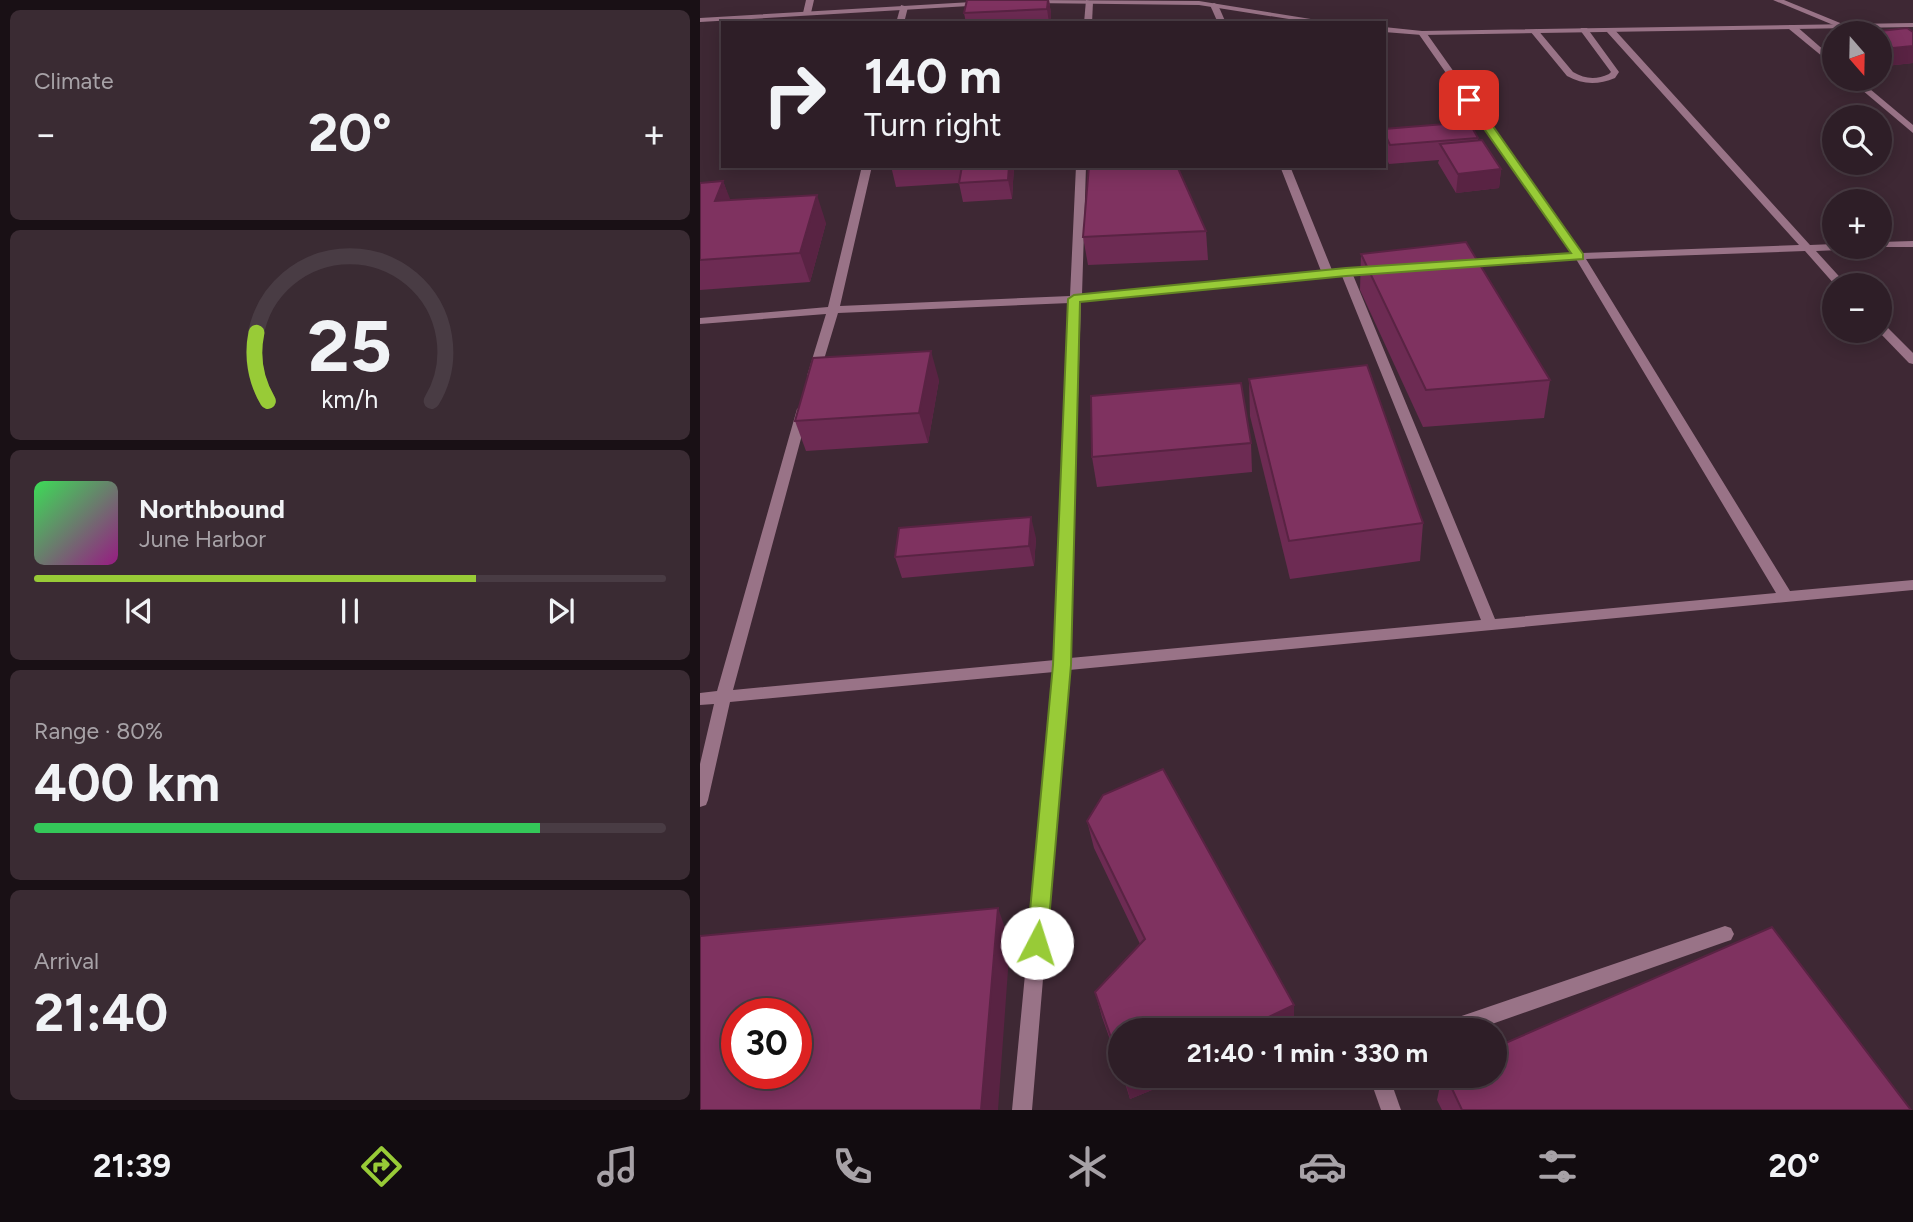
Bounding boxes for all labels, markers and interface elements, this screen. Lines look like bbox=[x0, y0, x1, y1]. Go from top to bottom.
north arrow bbox=[1822, 21, 1892, 91]
map controls bbox=[1822, 21, 1892, 343]
text: 140 m bbox=[864, 46, 1002, 105]
icon: right bbox=[749, 49, 840, 140]
text: Climate bbox=[34, 67, 113, 95]
pin bbox=[1439, 70, 1499, 130]
icon: arrive bbox=[1450, 81, 1488, 119]
text: 20° bbox=[308, 102, 392, 164]
button: search bbox=[1822, 105, 1892, 175]
text: Turn right bbox=[864, 106, 1002, 144]
text: − bbox=[34, 111, 58, 157]
text: + bbox=[642, 111, 666, 157]
button: + bbox=[1822, 189, 1892, 259]
button: − bbox=[1822, 273, 1892, 343]
text: 25 bbox=[308, 302, 392, 389]
text: km/h bbox=[321, 384, 379, 414]
text: Northbound bbox=[139, 493, 285, 525]
text: June Harbor bbox=[139, 525, 266, 553]
icon: previous bbox=[120, 592, 158, 630]
icon: pause bbox=[331, 592, 369, 630]
icon: next bbox=[542, 592, 580, 630]
text: Range · 80% bbox=[34, 717, 163, 745]
text: 400 km bbox=[34, 752, 220, 814]
position arrow bbox=[1000, 906, 1074, 980]
text: Arrival bbox=[34, 947, 99, 975]
text: 21:40 bbox=[34, 982, 168, 1044]
speed limit sign: 30 bbox=[721, 998, 812, 1089]
text: 21:40 · 1 min · 330 m bbox=[1187, 1037, 1428, 1069]
icon: directions bbox=[357, 1142, 406, 1191]
icon: music bbox=[593, 1142, 642, 1191]
icon: phone bbox=[828, 1142, 877, 1191]
icon: climate bbox=[1063, 1142, 1112, 1191]
icon: car bbox=[1298, 1142, 1347, 1191]
icon: filters bbox=[1533, 1142, 1582, 1191]
text: 21:39 bbox=[93, 1147, 171, 1185]
text: 20° bbox=[1768, 1147, 1820, 1185]

